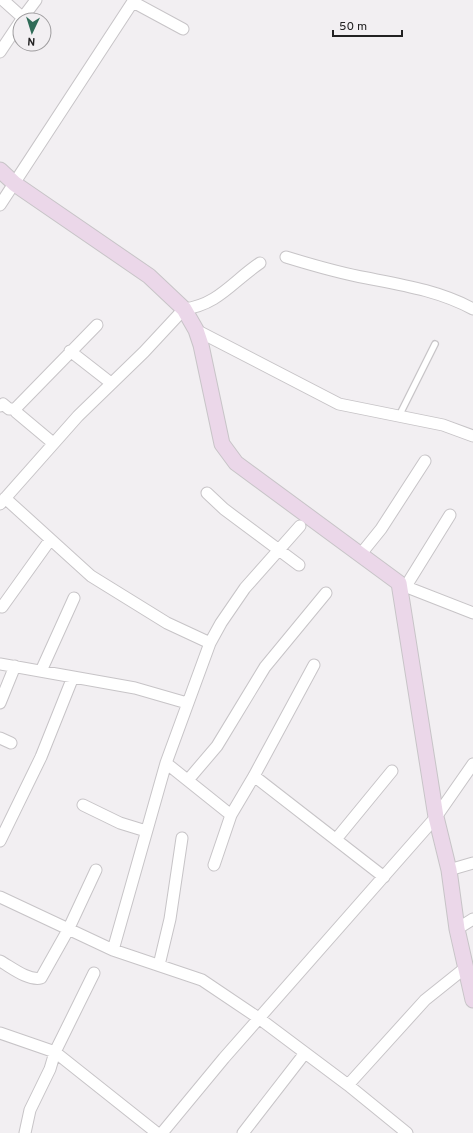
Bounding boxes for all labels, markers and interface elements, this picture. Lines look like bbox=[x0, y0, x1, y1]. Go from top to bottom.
north arrow bbox=[12, 12, 52, 52]
scale bar bbox=[333, 12, 402, 38]
text: 50 m bbox=[339, 19, 367, 35]
text: N bbox=[27, 34, 36, 48]

